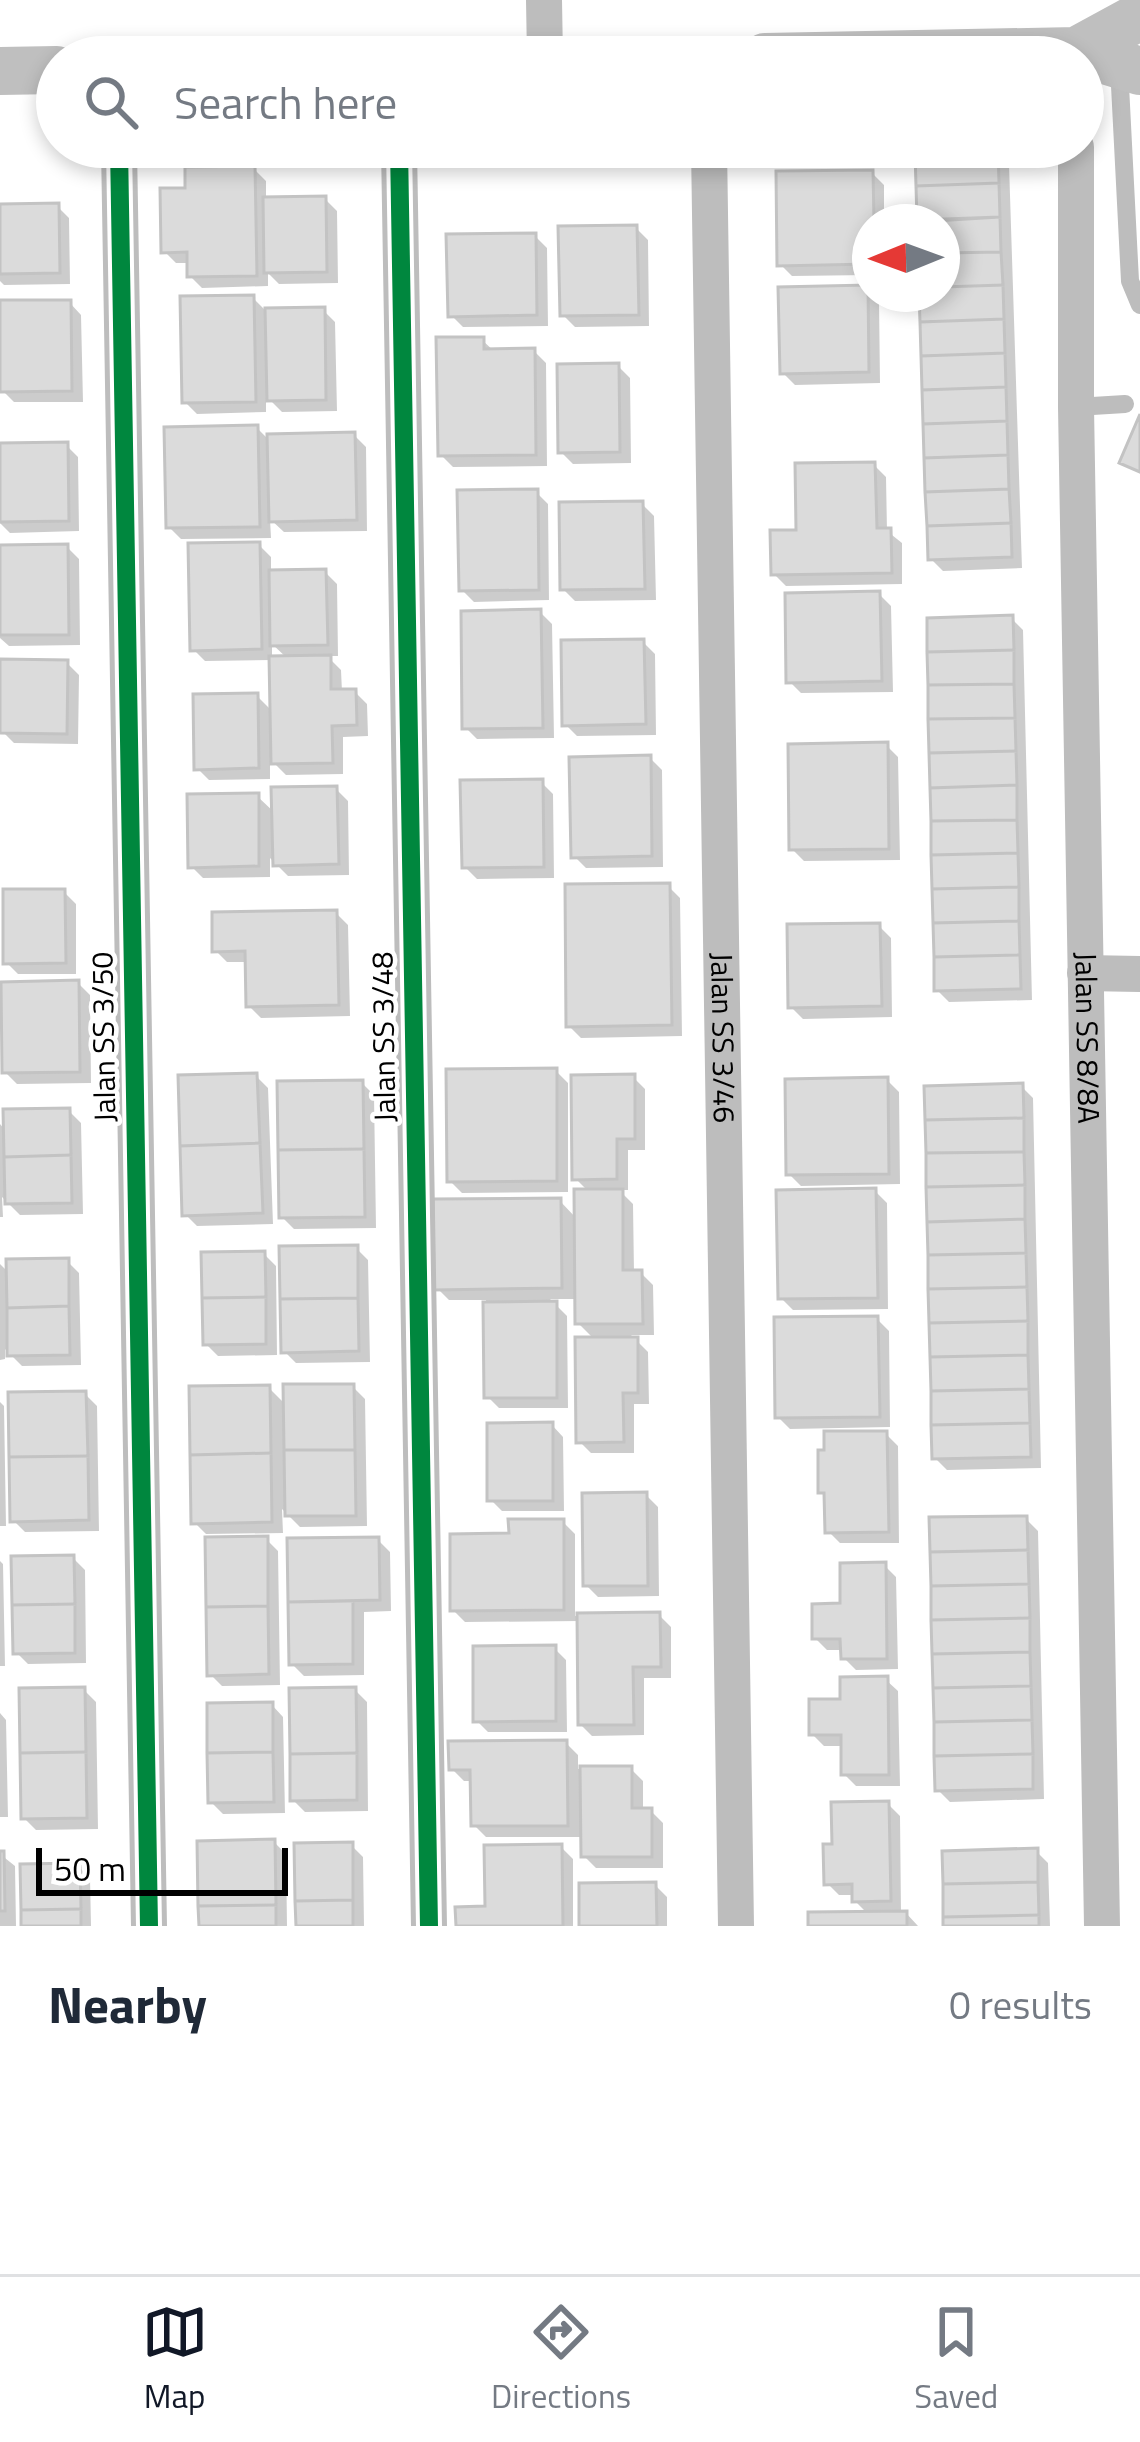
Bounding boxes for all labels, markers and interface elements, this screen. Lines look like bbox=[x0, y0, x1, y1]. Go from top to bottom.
search box bbox=[36, 36, 1104, 168]
text: Search here bbox=[174, 68, 397, 136]
icon: search bbox=[78, 69, 144, 135]
north arrow bbox=[852, 204, 960, 312]
street label: Jalan SS 3/50 bbox=[79, 952, 127, 1123]
street label: Jalan SS 3/48 bbox=[359, 952, 407, 1123]
street label: Jalan SS 3/46 bbox=[699, 952, 748, 1123]
street label: Jalan SS 8/8A bbox=[1063, 952, 1112, 1124]
scale bar bbox=[36, 1842, 288, 1895]
text: 50 m bbox=[54, 1844, 126, 1894]
text: Nearby bbox=[48, 1965, 207, 2043]
text: 0 results bbox=[949, 1975, 1092, 2034]
tab: Map bbox=[142, 2299, 208, 2421]
tab: Directions bbox=[491, 2299, 631, 2421]
tab: Saved bbox=[914, 2299, 998, 2421]

